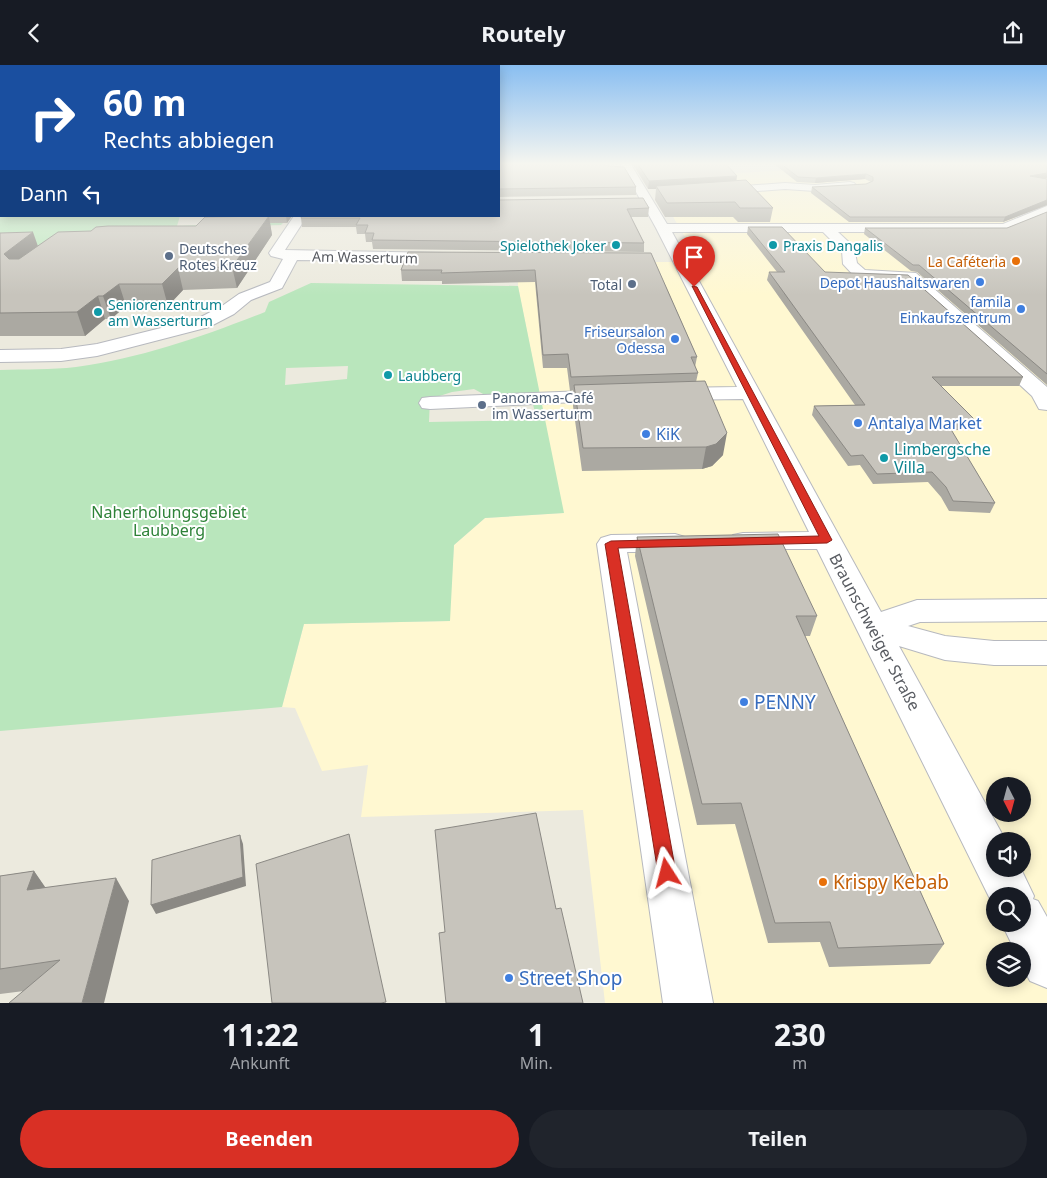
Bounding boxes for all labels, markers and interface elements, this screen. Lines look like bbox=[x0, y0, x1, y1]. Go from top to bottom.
text: Routely bbox=[481, 18, 566, 48]
icon: back bbox=[20, 19, 48, 47]
icon: share bbox=[999, 19, 1027, 47]
text: 60 m bbox=[103, 79, 186, 126]
icon: right bbox=[20, 85, 85, 150]
text: Rechts abbiegen bbox=[103, 124, 274, 154]
icon: left bbox=[78, 180, 106, 208]
text: Dann bbox=[20, 181, 68, 207]
place label: Spielothek Joker bbox=[500, 236, 606, 255]
pin bbox=[673, 236, 715, 287]
place label: Praxis Dangalis bbox=[783, 236, 884, 255]
place label: Deutsches Rotes Kreuz bbox=[179, 239, 257, 274]
marker: Spielothek Joker bbox=[610, 239, 622, 251]
marker: Praxis Dangalis bbox=[767, 239, 779, 251]
icon: arrive bbox=[680, 243, 708, 271]
street label: Am Wasserturm bbox=[312, 247, 418, 267]
marker: Deutsches Rotes Kreuz bbox=[163, 250, 175, 262]
place label: La Caféteria bbox=[928, 252, 1006, 271]
marker: La Caféteria bbox=[1010, 255, 1022, 267]
place label: Depot Haushaltswaren bbox=[820, 273, 970, 292]
place label: Total bbox=[590, 275, 622, 294]
marker: Depot Haushaltswaren bbox=[974, 276, 986, 288]
marker: Total bbox=[626, 278, 638, 290]
place label: famila Einkaufszentrum bbox=[900, 292, 1011, 327]
place label: Seniorenzentrum am Wasserturm bbox=[108, 295, 222, 330]
marker: famila Einkaufszentrum bbox=[1015, 303, 1027, 315]
marker: Seniorenzentrum am Wasserturm bbox=[92, 306, 104, 318]
place label: Friseursalon Odessa bbox=[584, 322, 665, 357]
marker: Friseursalon Odessa bbox=[669, 333, 681, 345]
place label: Laubberg bbox=[398, 366, 461, 385]
marker: Laubberg bbox=[382, 369, 394, 381]
place label: Panorama-Café im Wasserturm bbox=[492, 388, 594, 423]
marker: Panorama-Café im Wasserturm bbox=[476, 399, 488, 411]
place label: Antalya Market bbox=[868, 412, 982, 434]
marker: Antalya Market bbox=[852, 417, 864, 429]
place label: KiK bbox=[656, 423, 680, 445]
marker: KiK bbox=[640, 428, 652, 440]
place label: Limbergsche Villa bbox=[894, 438, 991, 478]
marker: Limbergsche Villa bbox=[878, 452, 890, 464]
park label: Naherholungsgebiet Laubberg bbox=[91, 501, 247, 541]
street label: Braunschweiger Straße bbox=[824, 550, 926, 714]
place label: PENNY bbox=[754, 689, 816, 715]
marker: PENNY bbox=[738, 696, 750, 708]
north arrow bbox=[986, 777, 1031, 823]
map controls bbox=[986, 777, 1031, 987]
button: sound bbox=[986, 832, 1031, 877]
position arrow bbox=[640, 846, 692, 898]
place label: Krispy Kebab bbox=[833, 869, 949, 895]
marker: Krispy Kebab bbox=[817, 876, 829, 888]
button: search bbox=[986, 887, 1031, 932]
button: layers bbox=[986, 942, 1031, 987]
place label: Street Shop bbox=[519, 965, 622, 991]
marker: Street Shop bbox=[503, 972, 515, 984]
text: 11:22 bbox=[221, 1014, 298, 1055]
text: 1 bbox=[528, 1014, 545, 1055]
text: 230 bbox=[774, 1014, 826, 1055]
text: Ankunft bbox=[230, 1052, 290, 1074]
text: Min. bbox=[520, 1052, 553, 1074]
text: m bbox=[792, 1052, 807, 1074]
button: Beenden bbox=[20, 1110, 519, 1168]
button: Teilen bbox=[529, 1110, 1027, 1168]

